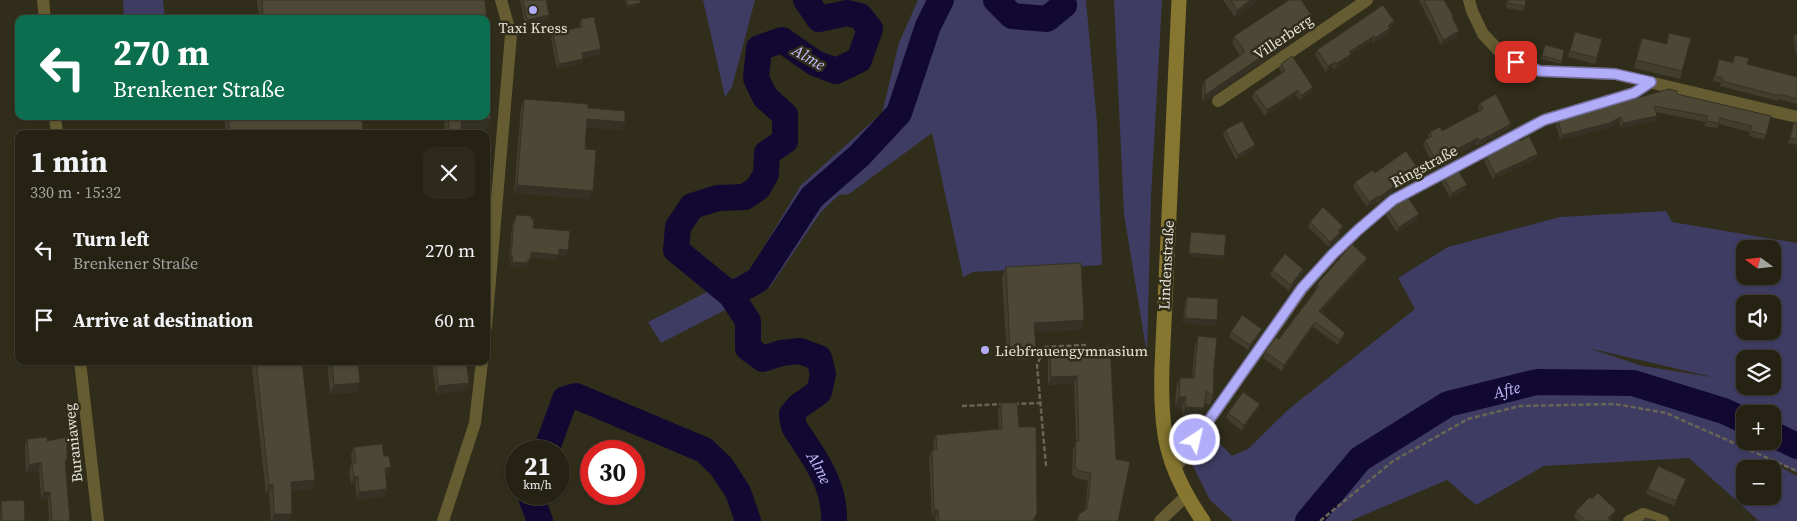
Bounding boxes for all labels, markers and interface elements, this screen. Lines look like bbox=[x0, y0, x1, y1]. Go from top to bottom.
marker: Taxi Kress bbox=[527, 4, 539, 16]
street label: Villerberg bbox=[1249, 9, 1317, 64]
place label: Taxi Kress bbox=[499, 17, 567, 38]
text: 270 m bbox=[113, 29, 209, 77]
icon: left bbox=[30, 35, 95, 100]
water label: Alme bbox=[788, 38, 830, 75]
pin bbox=[1495, 41, 1537, 83]
icon: arrive bbox=[1502, 48, 1530, 76]
text: Brenkener Straße bbox=[113, 74, 285, 104]
street label: Ringstraße bbox=[1387, 139, 1461, 192]
text: 1 min bbox=[30, 141, 108, 182]
button: close bbox=[423, 147, 475, 199]
text: 330 m · 15:32 bbox=[30, 181, 121, 203]
street label: Lindenstraße bbox=[1153, 219, 1179, 310]
text: Turn left bbox=[73, 226, 149, 252]
icon: left bbox=[30, 236, 58, 264]
text: 270 m bbox=[425, 237, 475, 263]
north arrow bbox=[1736, 240, 1781, 285]
map controls bbox=[1736, 240, 1781, 505]
text: Brenkener Straße bbox=[73, 252, 198, 274]
button: sound bbox=[1736, 295, 1781, 340]
icon: arrive bbox=[30, 306, 58, 334]
text: Arrive at destination bbox=[73, 307, 253, 333]
text: 60 m bbox=[434, 307, 475, 333]
place label: Liebfrauengymnasium bbox=[995, 340, 1149, 361]
marker: Liebfrauengymnasium bbox=[979, 344, 991, 356]
button: layers bbox=[1736, 350, 1781, 395]
water label: Afte bbox=[1490, 376, 1523, 404]
street label: Buraniaweg bbox=[58, 402, 88, 483]
button: + bbox=[1736, 405, 1781, 450]
position arrow bbox=[1168, 413, 1220, 465]
speed limit sign: 30 bbox=[580, 440, 645, 505]
water label: Alme bbox=[801, 446, 837, 488]
text: 21 bbox=[524, 449, 551, 483]
button: − bbox=[1736, 460, 1781, 505]
text: km/h bbox=[523, 477, 552, 493]

